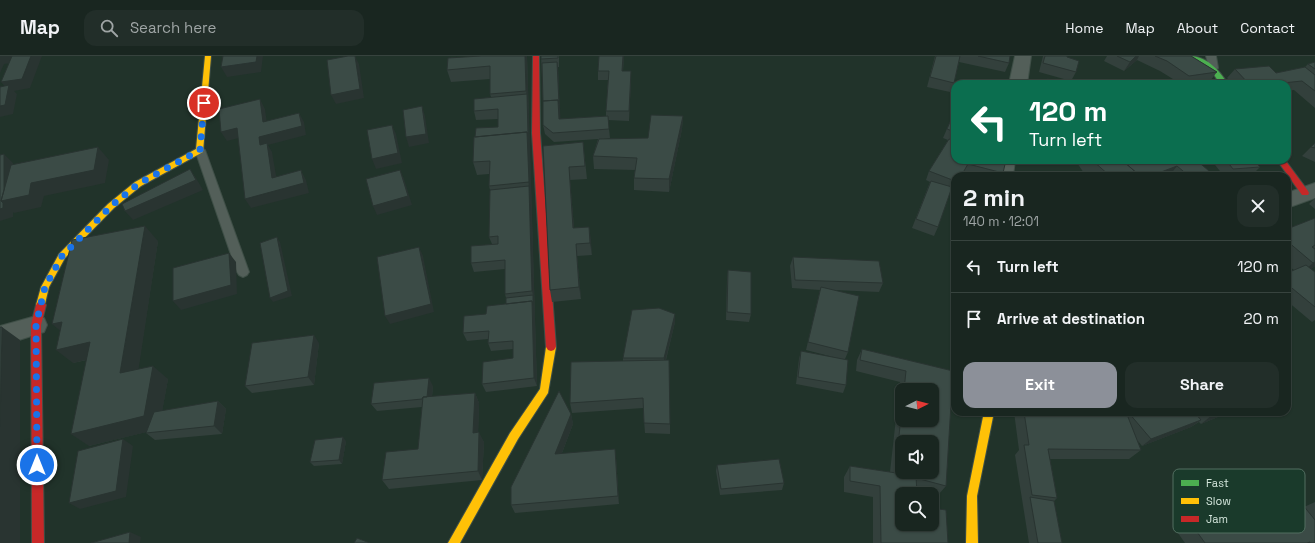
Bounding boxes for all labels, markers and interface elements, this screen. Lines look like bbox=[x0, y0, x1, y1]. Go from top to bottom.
search box bbox=[84, 10, 364, 46]
text: Map bbox=[20, 15, 60, 40]
icon: search bbox=[98, 17, 120, 39]
text: Search here bbox=[130, 18, 216, 37]
text: Home bbox=[1065, 19, 1103, 37]
text: Map bbox=[1125, 19, 1155, 37]
text: About bbox=[1177, 19, 1218, 37]
text: Contact bbox=[1240, 19, 1295, 37]
pin bbox=[187, 86, 221, 120]
icon: arrive bbox=[193, 92, 215, 114]
text: 120 m bbox=[1029, 93, 1107, 129]
icon: left bbox=[963, 96, 1015, 148]
text: Turn left bbox=[1029, 128, 1102, 151]
text: 2 min bbox=[963, 182, 1025, 213]
button: close bbox=[1237, 185, 1279, 227]
text: 140 m · 12:01 bbox=[963, 213, 1039, 230]
icon: left bbox=[963, 256, 985, 278]
text: Turn left bbox=[997, 257, 1059, 276]
text: 120 m bbox=[1237, 257, 1279, 276]
icon: arrive bbox=[963, 308, 985, 330]
text: Arrive at destination bbox=[997, 309, 1145, 328]
text: 20 m bbox=[1244, 309, 1279, 328]
button: Exit bbox=[963, 362, 1117, 408]
button: Share bbox=[1125, 362, 1279, 408]
north arrow bbox=[895, 383, 939, 427]
map controls bbox=[895, 383, 939, 531]
button: sound bbox=[895, 435, 939, 479]
position arrow bbox=[16, 444, 58, 486]
legend bbox=[1173, 469, 1305, 533]
text: Fast bbox=[1206, 476, 1229, 490]
button: search bbox=[895, 487, 939, 531]
text: Slow bbox=[1206, 494, 1231, 508]
text: Jam bbox=[1206, 512, 1228, 526]

